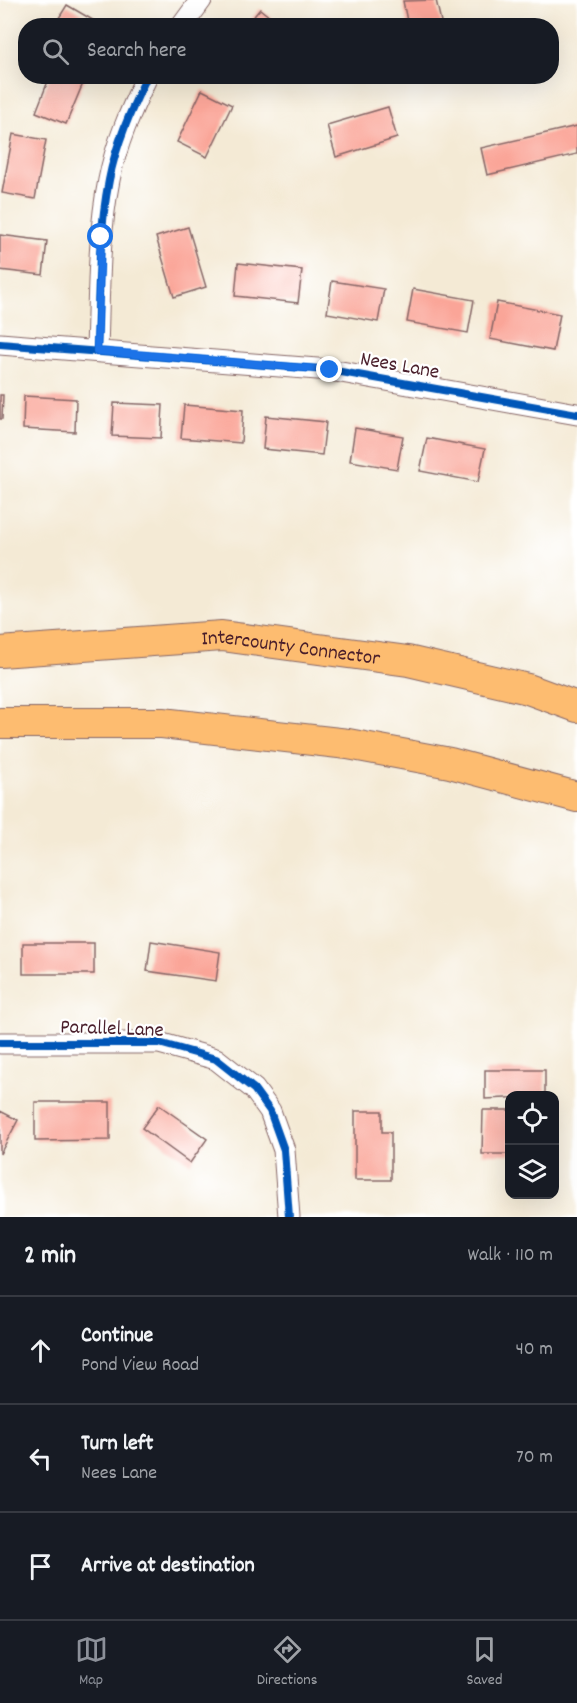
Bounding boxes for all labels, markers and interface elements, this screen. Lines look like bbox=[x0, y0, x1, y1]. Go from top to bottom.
search box bbox=[18, 18, 559, 84]
icon: search bbox=[39, 35, 72, 68]
text: Search here bbox=[87, 36, 186, 67]
route start bbox=[87, 223, 113, 249]
street label: Nees Lane bbox=[358, 345, 441, 389]
route end bbox=[316, 356, 342, 382]
street label: Intercounty Connector bbox=[200, 624, 382, 675]
street label: Parallel Lane bbox=[60, 1013, 164, 1047]
map controls bbox=[505, 1091, 559, 1199]
button: locate bbox=[505, 1091, 559, 1145]
button: layers bbox=[505, 1145, 559, 1199]
text: 2 min bbox=[24, 1238, 76, 1275]
text: Walk · 110 m bbox=[467, 1242, 553, 1270]
text: Continue bbox=[81, 1321, 153, 1352]
icon: ahead bbox=[24, 1334, 57, 1367]
text: 40 m bbox=[515, 1336, 553, 1364]
text: Pond View Road bbox=[81, 1352, 199, 1380]
text: Turn left bbox=[81, 1429, 153, 1460]
icon: left bbox=[24, 1442, 57, 1475]
text: 70 m bbox=[516, 1444, 553, 1472]
text: Nees Lane bbox=[81, 1460, 157, 1488]
icon: arrive bbox=[24, 1550, 57, 1583]
text: Arrive at destination bbox=[81, 1551, 255, 1582]
tab: Map bbox=[75, 1633, 108, 1692]
tab: Directions bbox=[257, 1633, 317, 1692]
tab: Saved bbox=[467, 1633, 502, 1692]

